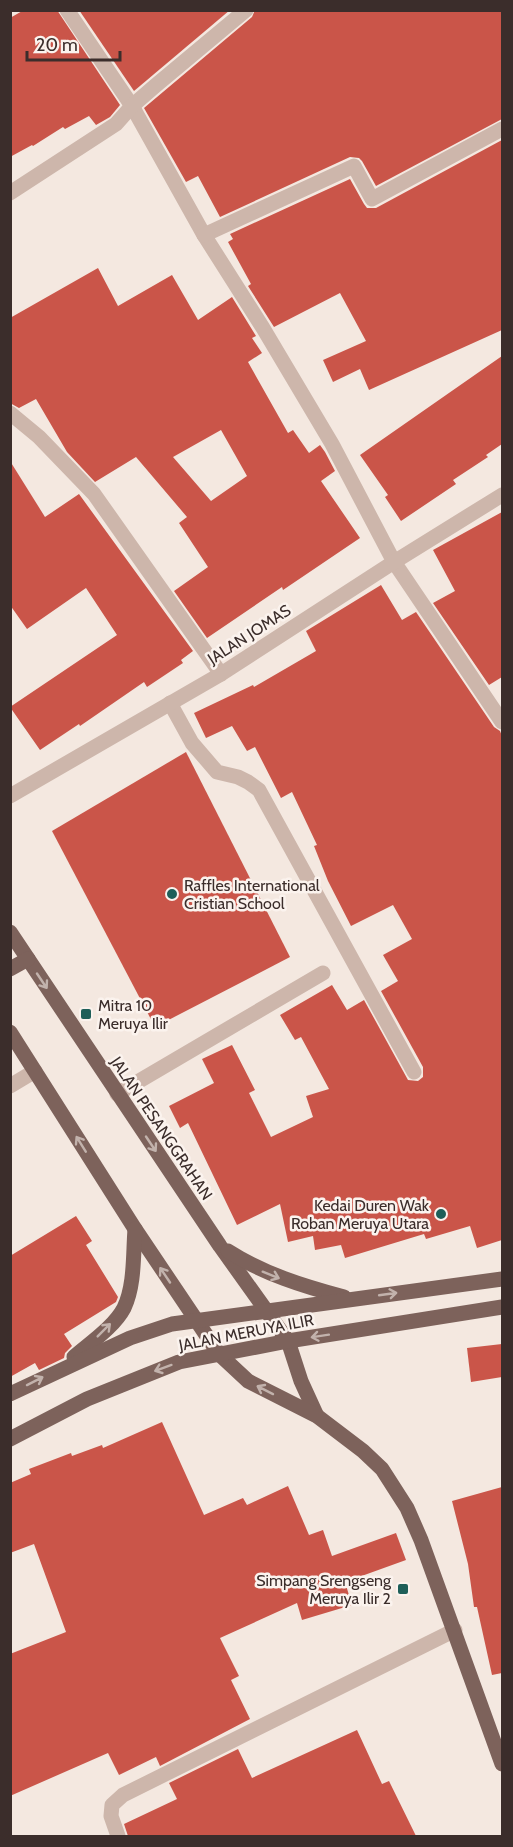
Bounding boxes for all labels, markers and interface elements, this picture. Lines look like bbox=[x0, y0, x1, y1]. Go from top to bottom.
scale bar bbox=[27, 24, 120, 62]
text: 20 m bbox=[36, 34, 78, 56]
street label: JALAN JOMAS bbox=[203, 601, 294, 669]
place label: Raffles International Cristian School bbox=[184, 876, 320, 913]
marker: Raffles International Cristian School bbox=[165, 887, 179, 901]
one-way arrow bbox=[36, 973, 49, 990]
place label: Mitra 10 Meruya Ilir bbox=[98, 996, 169, 1033]
marker: Mitra 10 Meruya Ilir bbox=[79, 1007, 93, 1021]
street label: JALAN PESANGGRAHAN bbox=[106, 1052, 217, 1203]
one-way arrow bbox=[144, 1135, 157, 1152]
one-way arrow bbox=[75, 1136, 87, 1153]
place label: Kedai Duren Wak Roban Meruya Utara bbox=[291, 1196, 430, 1233]
marker: Kedai Duren Wak Roban Meruya Utara bbox=[434, 1207, 448, 1221]
one-way arrow bbox=[159, 1267, 171, 1284]
one-way arrow bbox=[261, 1270, 280, 1281]
one-way arrow bbox=[378, 1289, 398, 1300]
street label: JALAN MERUYA ILIR bbox=[176, 1310, 315, 1355]
one-way arrow bbox=[96, 1323, 111, 1338]
one-way arrow bbox=[311, 1331, 331, 1342]
one-way arrow bbox=[154, 1364, 173, 1375]
one-way arrow bbox=[26, 1375, 44, 1387]
one-way arrow bbox=[256, 1383, 274, 1395]
place label: Simpang Srengseng Meruya Ilir 2 bbox=[256, 1571, 392, 1608]
marker: Simpang Srengseng Meruya Ilir 2 bbox=[396, 1582, 410, 1596]

